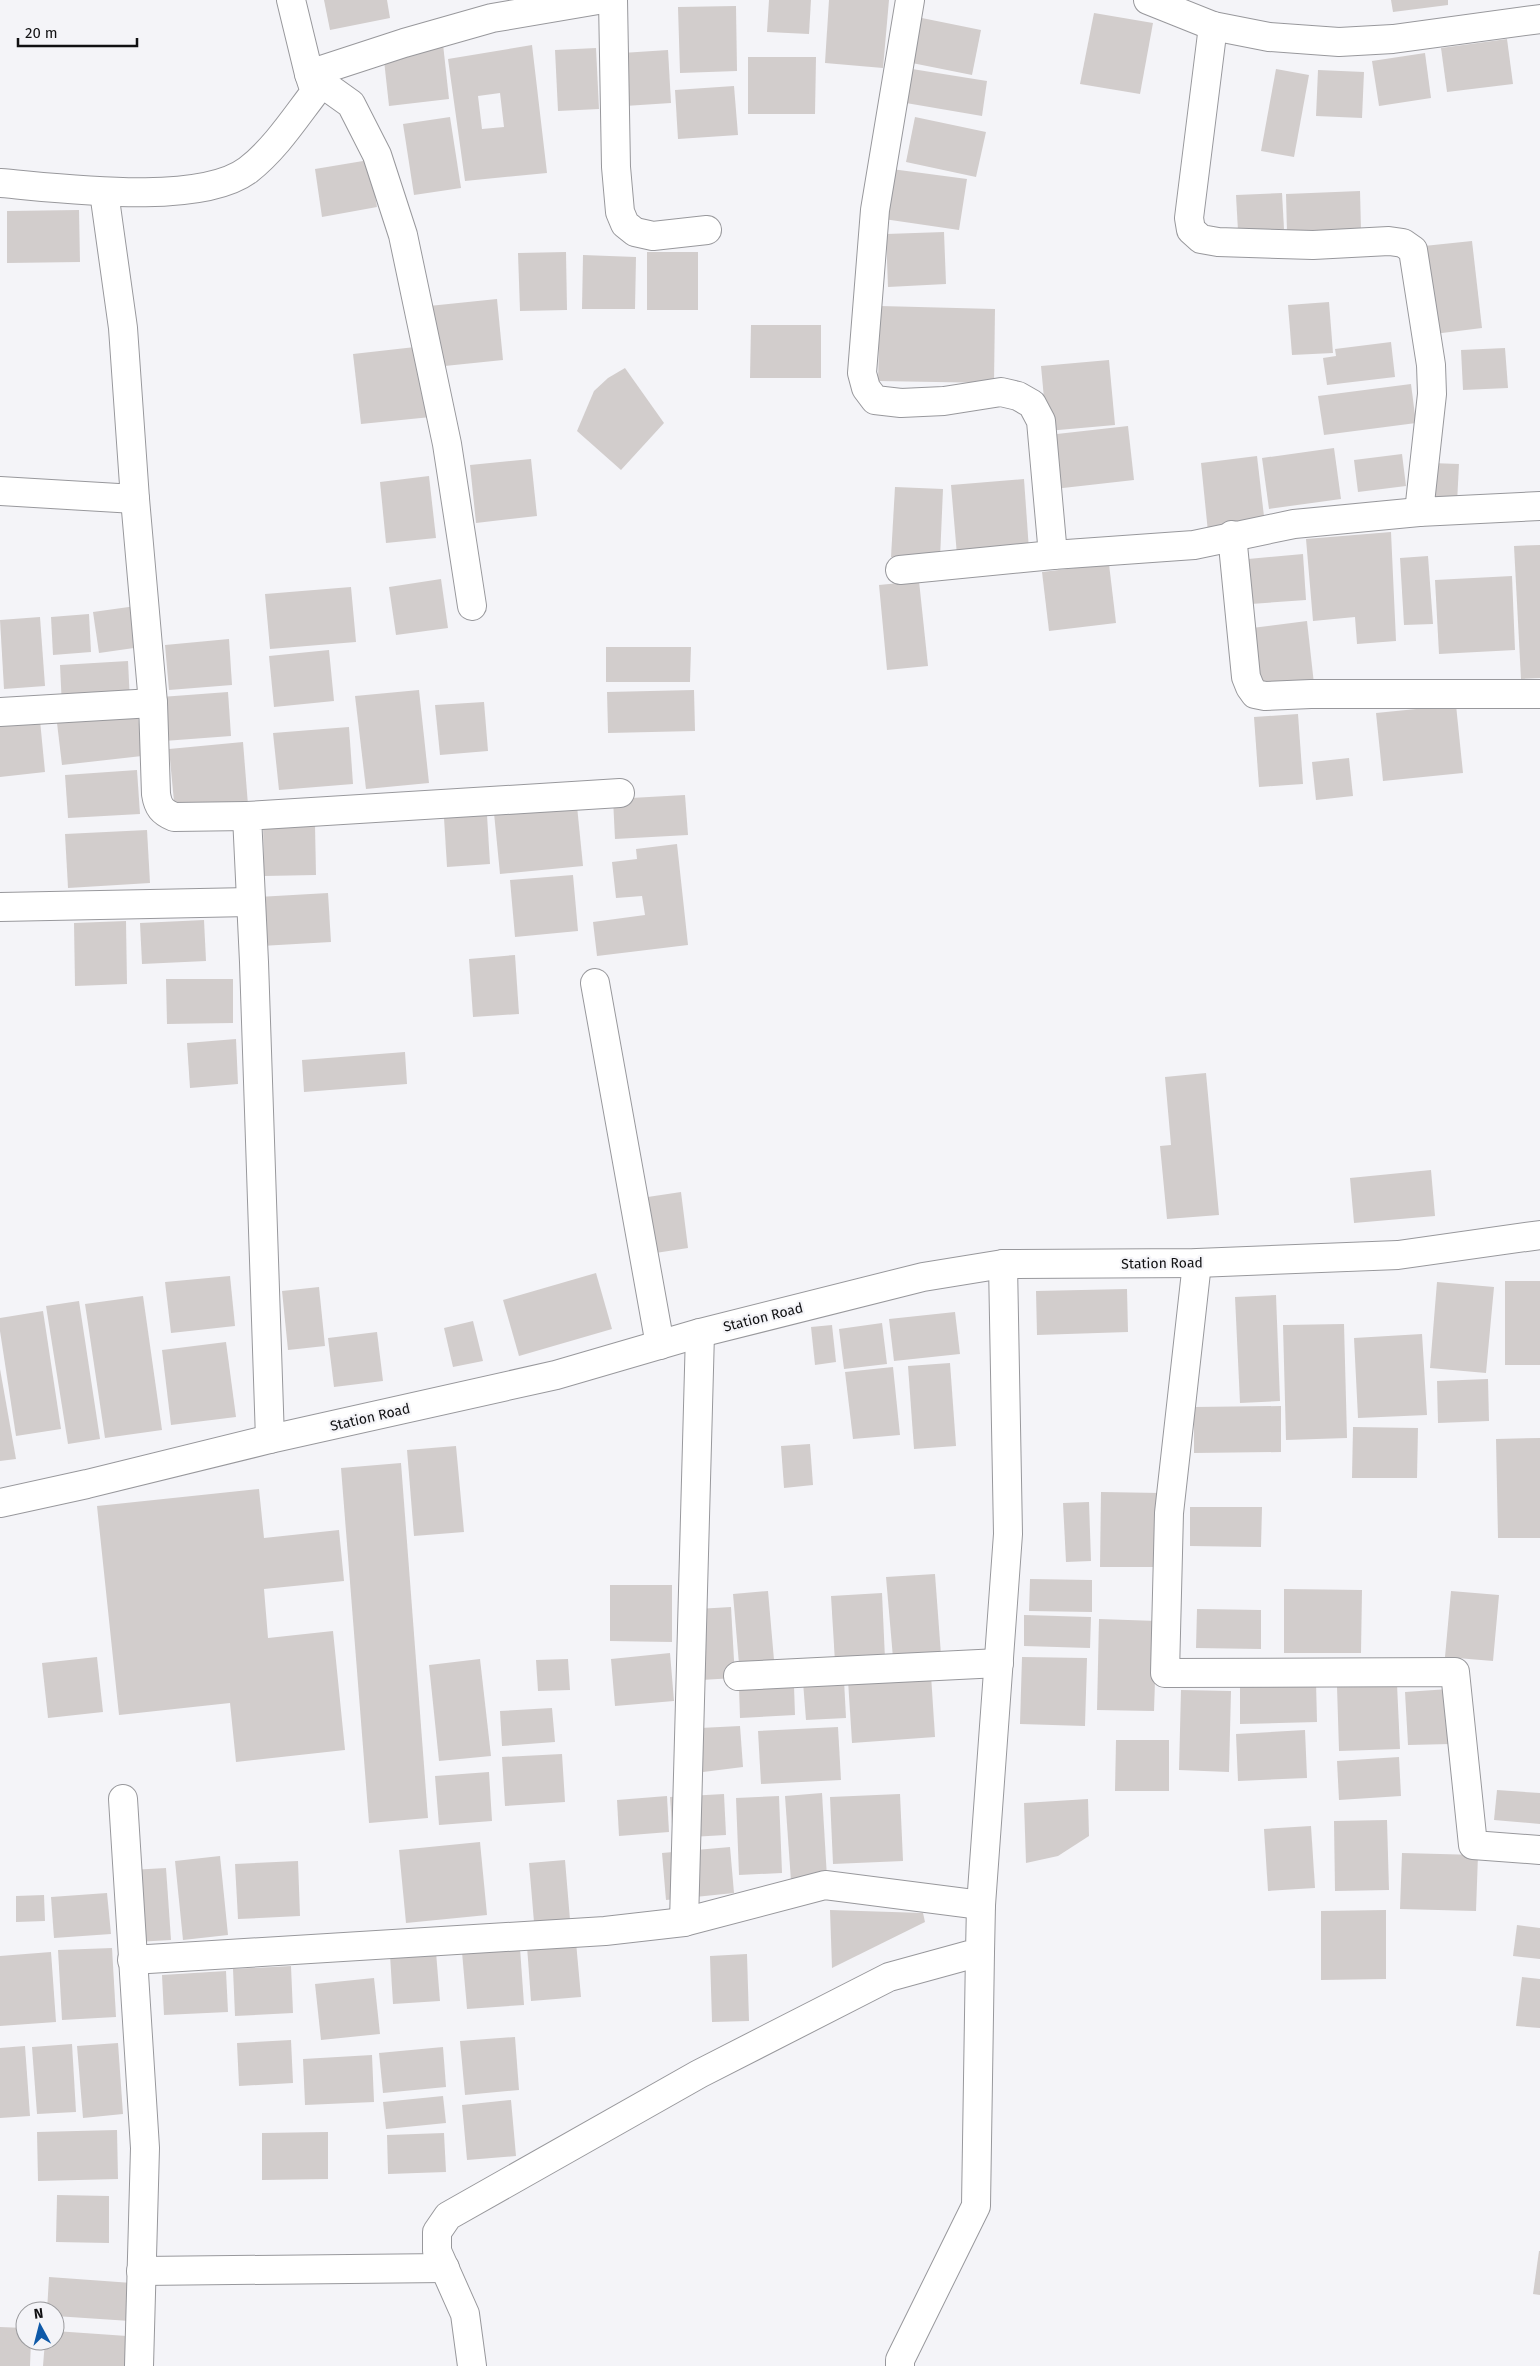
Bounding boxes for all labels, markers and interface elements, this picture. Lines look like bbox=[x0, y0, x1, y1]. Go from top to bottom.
scale bar bbox=[18, 15, 136, 47]
text: 20 m bbox=[25, 24, 58, 42]
street label: Station Road bbox=[1121, 1254, 1203, 1273]
street label: Station Road bbox=[721, 1299, 805, 1336]
street label: Station Road bbox=[328, 1400, 412, 1435]
north arrow bbox=[15, 2301, 65, 2351]
text: N bbox=[33, 2305, 44, 2323]

